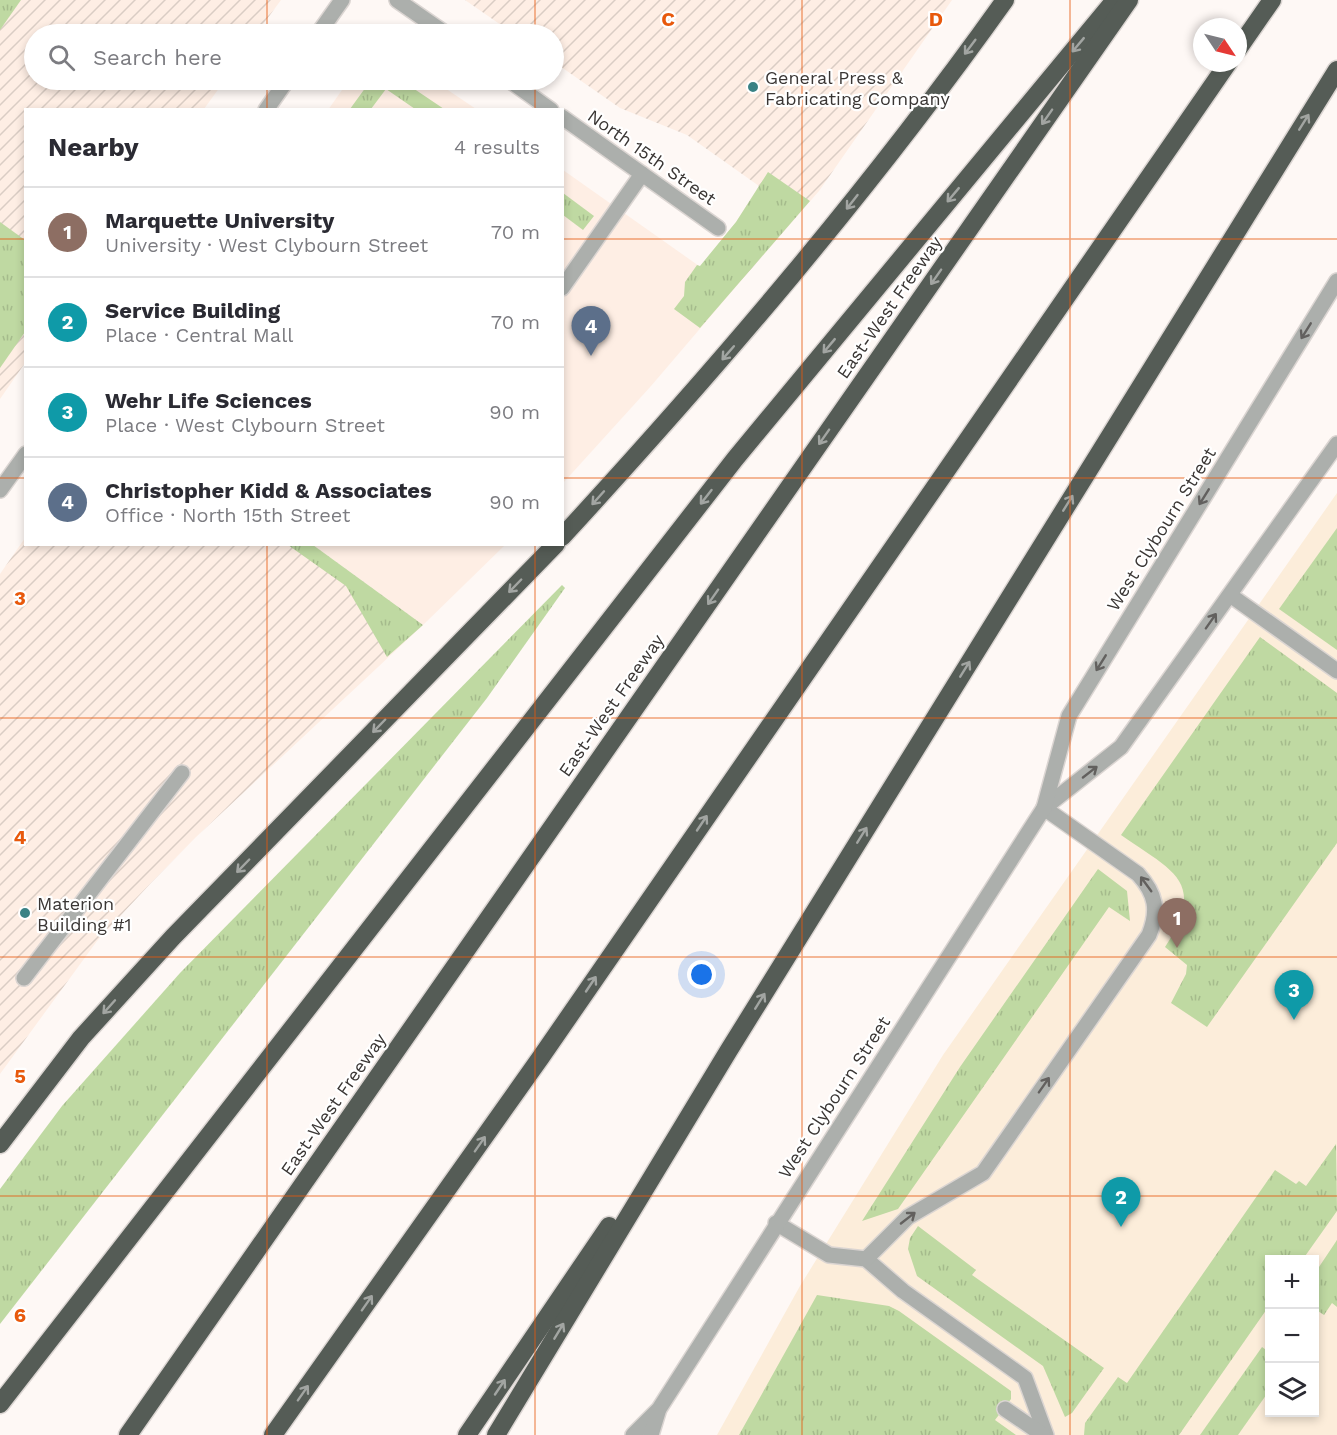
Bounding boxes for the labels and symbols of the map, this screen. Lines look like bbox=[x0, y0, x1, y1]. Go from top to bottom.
text: C bbox=[661, 7, 675, 31]
text: D bbox=[929, 7, 943, 31]
north arrow bbox=[1193, 18, 1247, 72]
one-way arrow bbox=[1071, 37, 1084, 53]
one-way arrow bbox=[964, 39, 977, 55]
place label: General Press & Fabricating Company bbox=[765, 67, 950, 109]
marker: General Press & Fabricating Company bbox=[746, 80, 760, 94]
street label: North 15th Street bbox=[584, 105, 720, 209]
one-way arrow bbox=[1041, 108, 1053, 125]
one-way arrow bbox=[1299, 114, 1311, 131]
one-way arrow bbox=[947, 187, 960, 203]
one-way arrow bbox=[845, 194, 858, 210]
street label: East-West Freeway bbox=[832, 231, 946, 382]
one-way arrow bbox=[930, 268, 942, 284]
pin: 4 bbox=[572, 306, 610, 356]
one-way arrow bbox=[1300, 322, 1312, 339]
one-way arrow bbox=[822, 338, 836, 353]
one-way arrow bbox=[721, 345, 735, 360]
one-way arrow bbox=[818, 428, 830, 444]
street label: West Clybourn Street bbox=[1102, 443, 1220, 615]
one-way arrow bbox=[1197, 488, 1209, 505]
one-way arrow bbox=[700, 489, 713, 505]
one-way arrow bbox=[591, 490, 605, 505]
one-way arrow bbox=[1061, 495, 1074, 512]
one-way arrow bbox=[508, 579, 522, 594]
text: 3 bbox=[14, 586, 26, 610]
one-way arrow bbox=[707, 588, 719, 604]
one-way arrow bbox=[1205, 613, 1217, 629]
street label: East-West Freeway bbox=[554, 629, 668, 780]
one-way arrow bbox=[1095, 654, 1107, 671]
one-way arrow bbox=[960, 661, 972, 678]
one-way arrow bbox=[372, 719, 386, 734]
one-way arrow bbox=[1081, 765, 1097, 778]
one-way arrow bbox=[696, 816, 708, 832]
text: 4 bbox=[14, 825, 27, 849]
one-way arrow bbox=[857, 827, 869, 844]
one-way arrow bbox=[236, 858, 250, 873]
one-way arrow bbox=[1140, 877, 1152, 893]
place label: Materion Building #1 bbox=[37, 893, 132, 935]
pin: 1 bbox=[1158, 898, 1196, 948]
marker: Materion Building #1 bbox=[18, 906, 32, 920]
your location bbox=[687, 960, 716, 989]
pin: 3 bbox=[1274, 970, 1314, 1020]
one-way arrow bbox=[585, 977, 597, 993]
one-way arrow bbox=[754, 993, 766, 1010]
one-way arrow bbox=[102, 1000, 116, 1015]
street label: West Clybourn Street bbox=[774, 1012, 895, 1182]
street label: East-West Freeway bbox=[276, 1028, 390, 1179]
text: 5 bbox=[14, 1064, 26, 1088]
one-way arrow bbox=[1038, 1077, 1050, 1093]
one-way arrow bbox=[474, 1137, 486, 1153]
pin: 2 bbox=[1102, 1178, 1140, 1227]
one-way arrow bbox=[900, 1212, 916, 1225]
one-way arrow bbox=[361, 1296, 373, 1312]
text: 6 bbox=[14, 1303, 26, 1327]
one-way arrow bbox=[553, 1323, 565, 1340]
one-way arrow bbox=[494, 1379, 506, 1395]
one-way arrow bbox=[297, 1385, 309, 1401]

